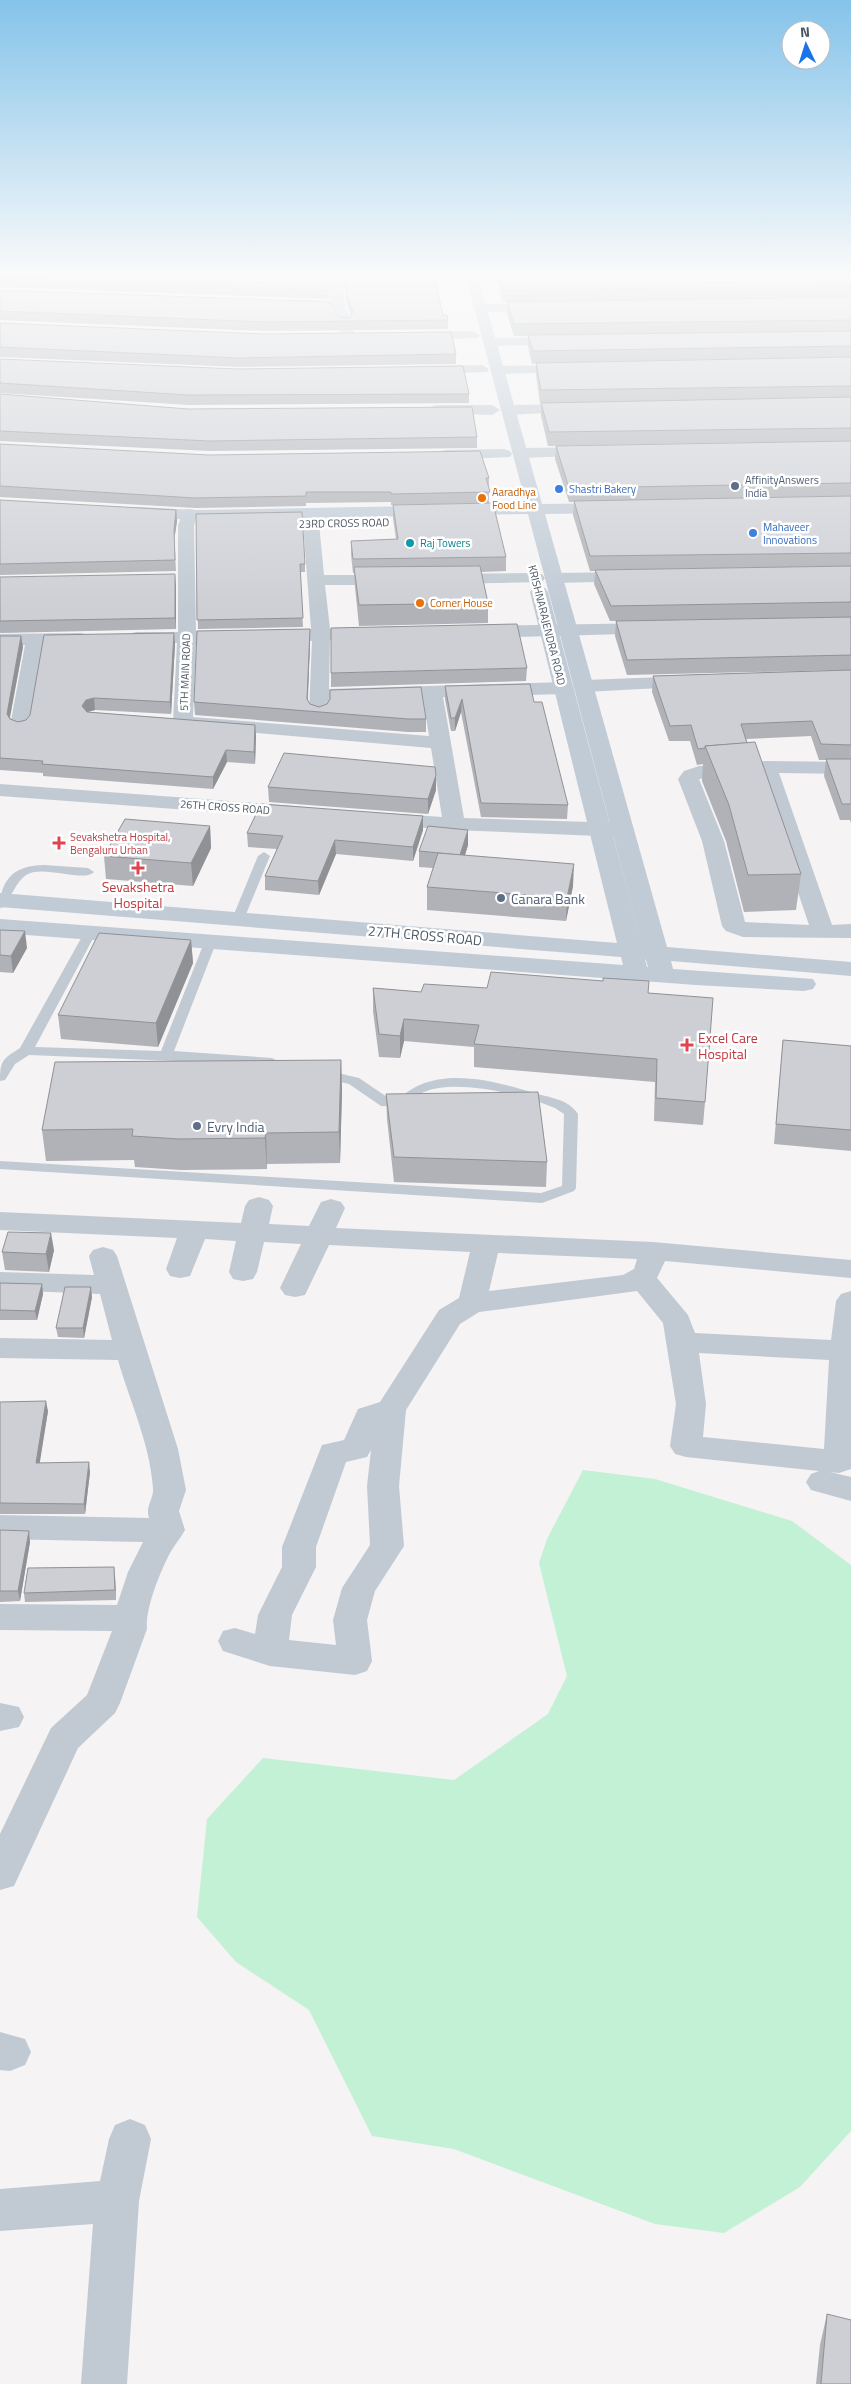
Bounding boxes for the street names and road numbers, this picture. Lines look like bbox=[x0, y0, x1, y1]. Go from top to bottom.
street label: 23RD CROSS ROAD bbox=[299, 514, 389, 532]
street label: KRISHNARAJENDRA ROAD bbox=[524, 563, 570, 687]
street label: 5TH MAIN ROAD bbox=[176, 633, 194, 711]
street label: 26TH CROSS ROAD bbox=[180, 796, 270, 818]
street label: 27TH CROSS ROAD bbox=[367, 920, 483, 950]

